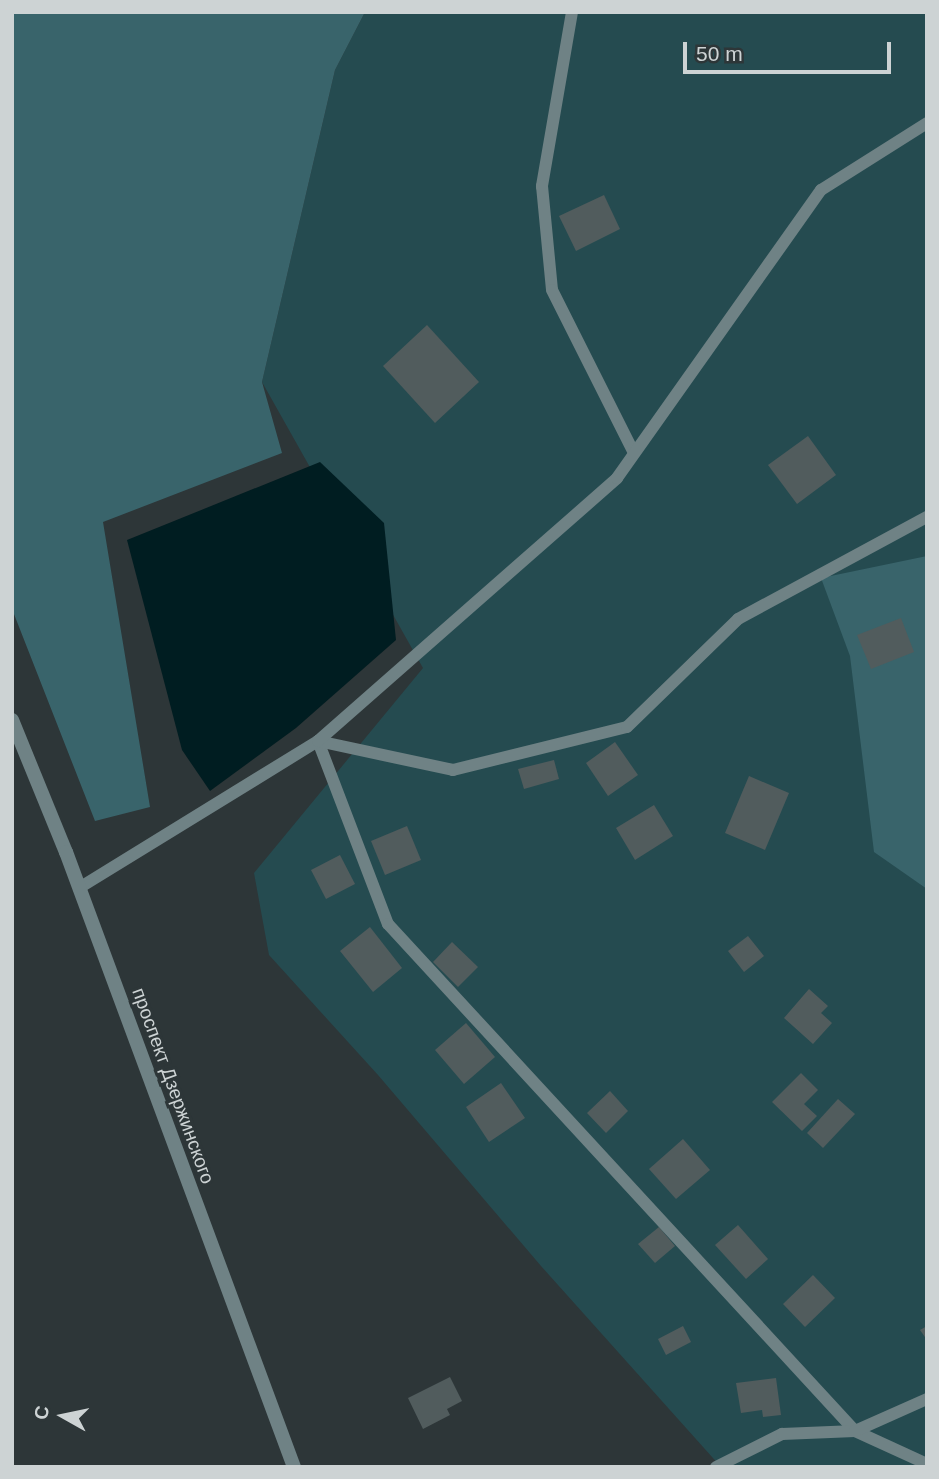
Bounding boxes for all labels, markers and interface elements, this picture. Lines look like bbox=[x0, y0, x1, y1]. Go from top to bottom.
scale bar bbox=[687, 28, 895, 72]
text: 50 m bbox=[696, 42, 743, 65]
street label: проспект Дзержинского bbox=[127, 985, 219, 1187]
north arrow bbox=[28, 1381, 98, 1451]
text: С bbox=[30, 1404, 53, 1421]

